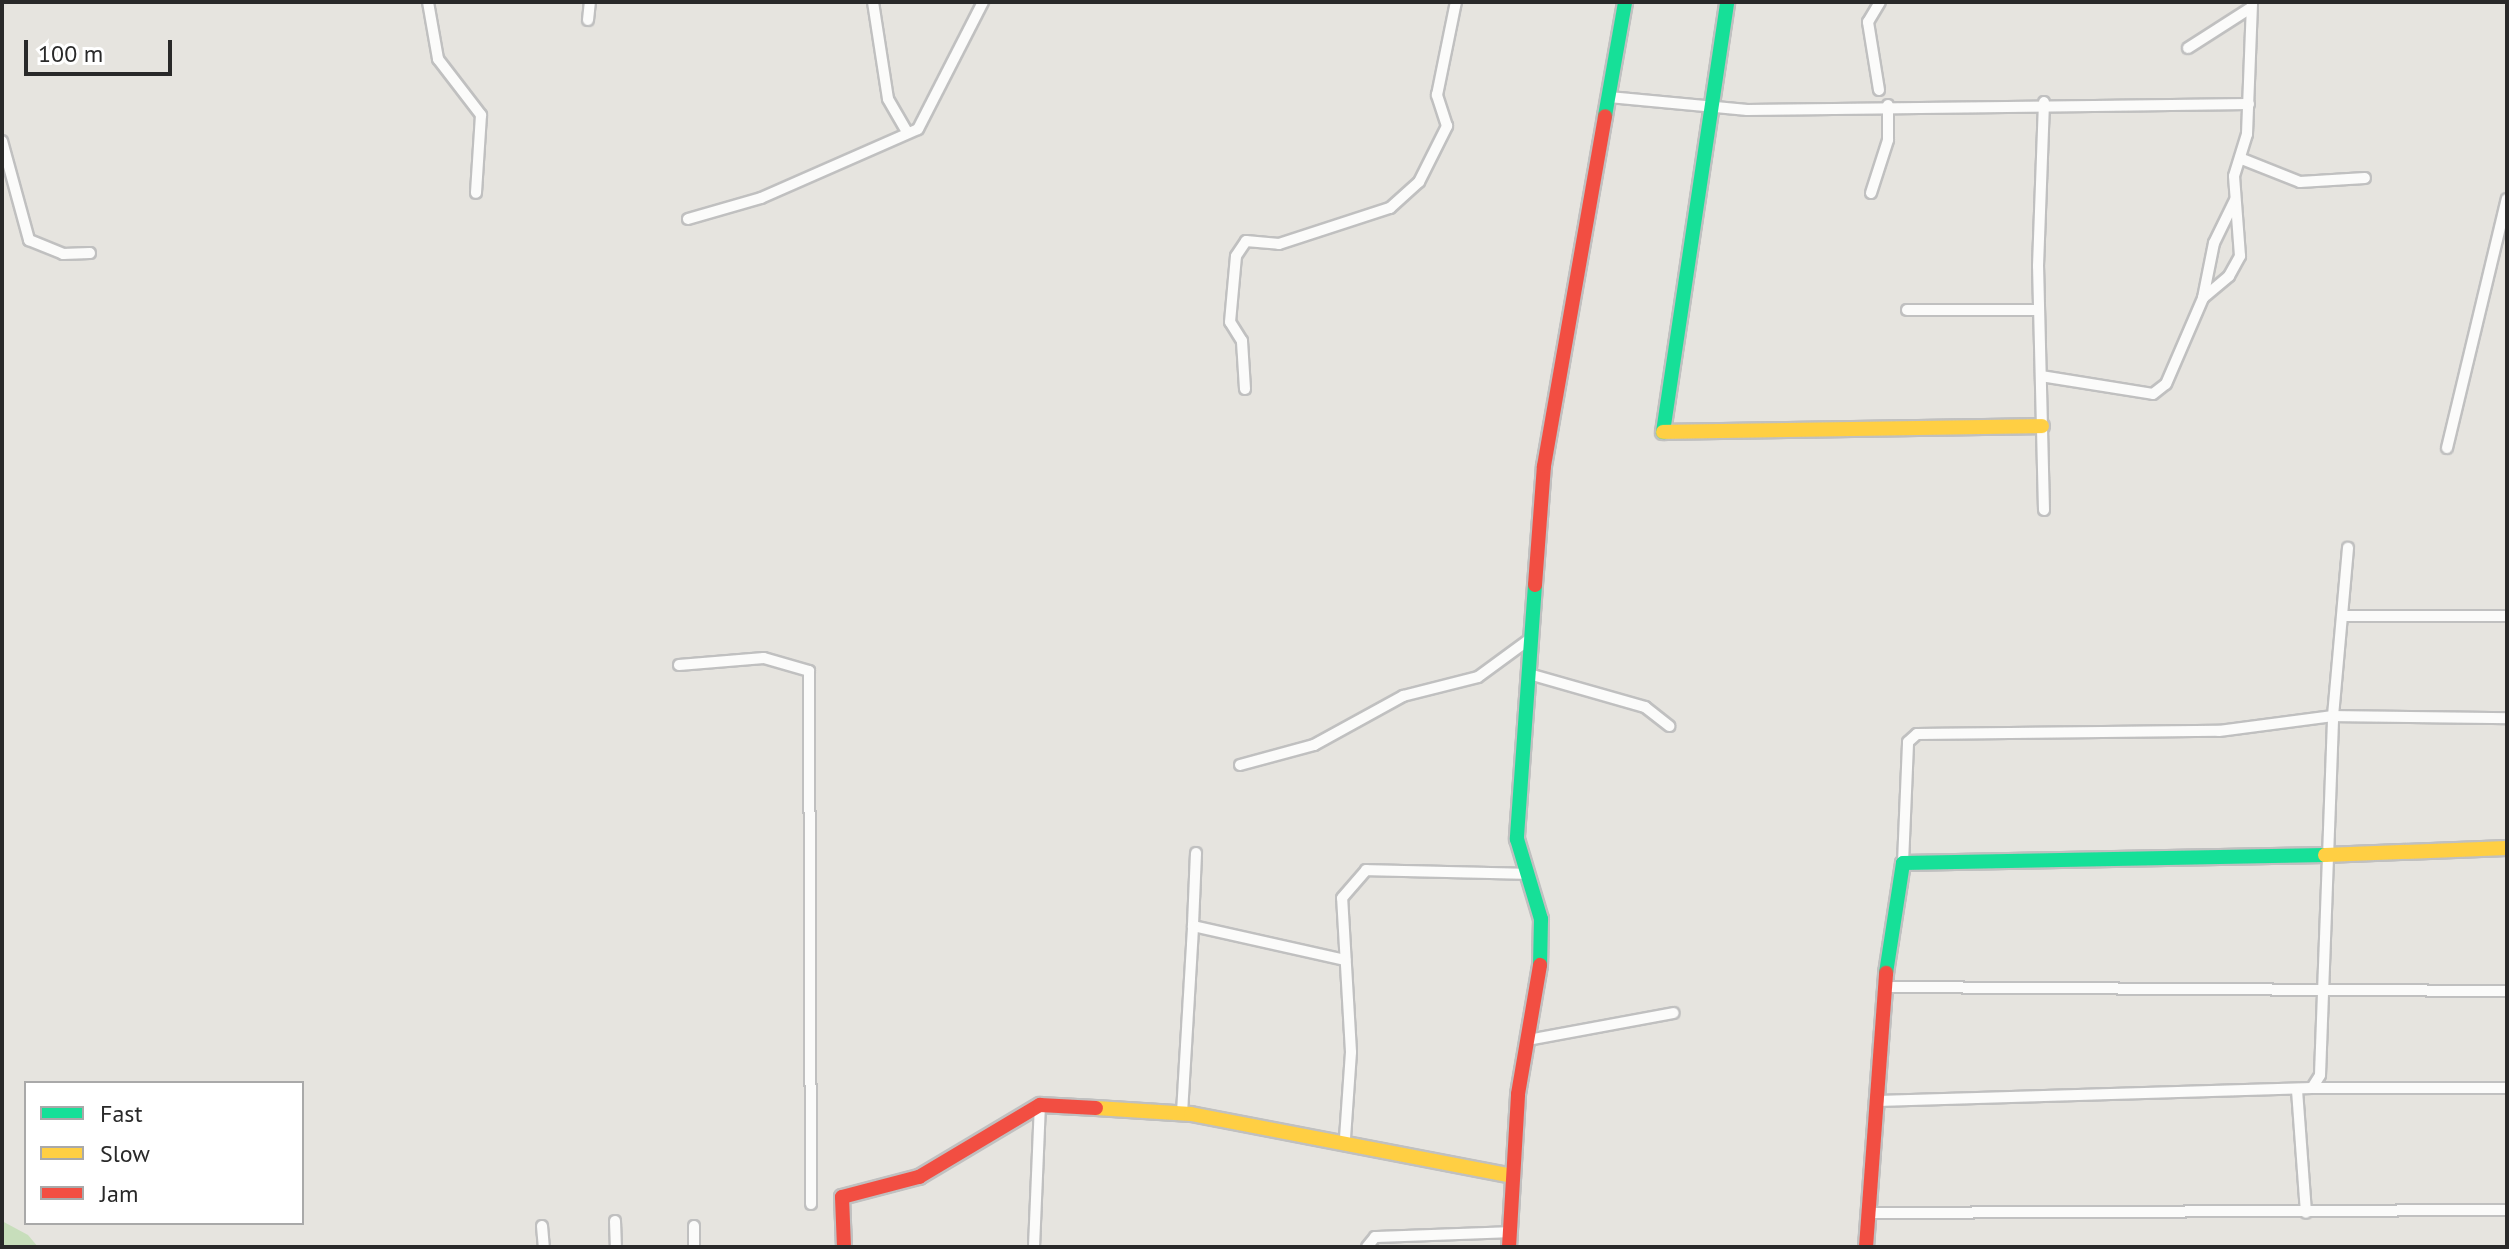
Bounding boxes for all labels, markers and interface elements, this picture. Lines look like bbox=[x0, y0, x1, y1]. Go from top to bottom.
scale bar bbox=[28, 24, 176, 74]
text: 100 m bbox=[38, 38, 103, 69]
legend bbox=[24, 1081, 304, 1225]
text: Fast bbox=[100, 1098, 143, 1129]
text: Slow bbox=[100, 1138, 150, 1169]
text: Jam bbox=[100, 1178, 138, 1209]

